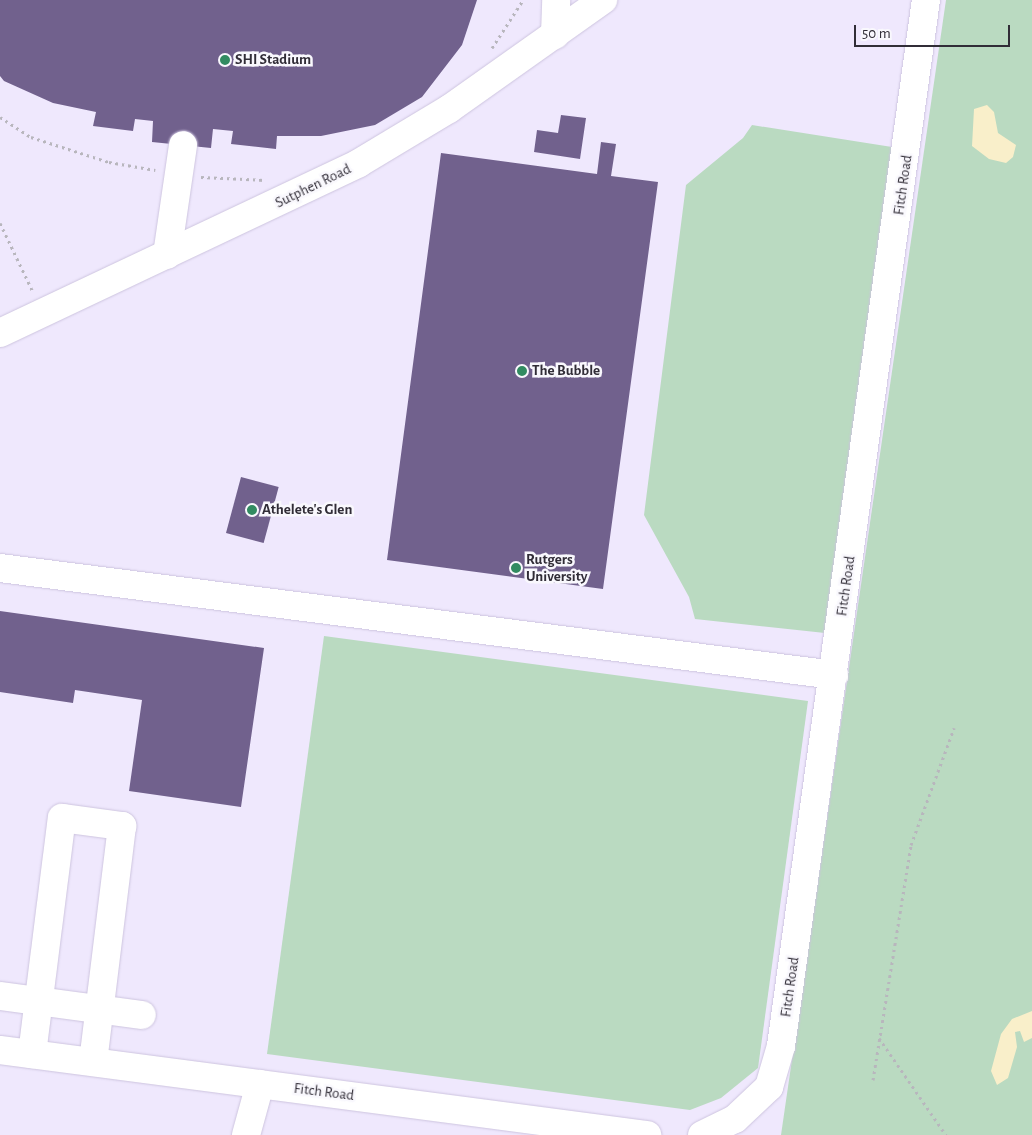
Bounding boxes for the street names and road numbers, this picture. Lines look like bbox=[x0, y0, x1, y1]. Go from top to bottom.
street label: Fitch Road bbox=[890, 154, 916, 216]
street label: Sutphen Road bbox=[272, 160, 354, 212]
street label: Fitch Road bbox=[833, 555, 859, 617]
street label: Fitch Road bbox=[777, 956, 803, 1018]
street label: Fitch Road bbox=[293, 1079, 355, 1105]

